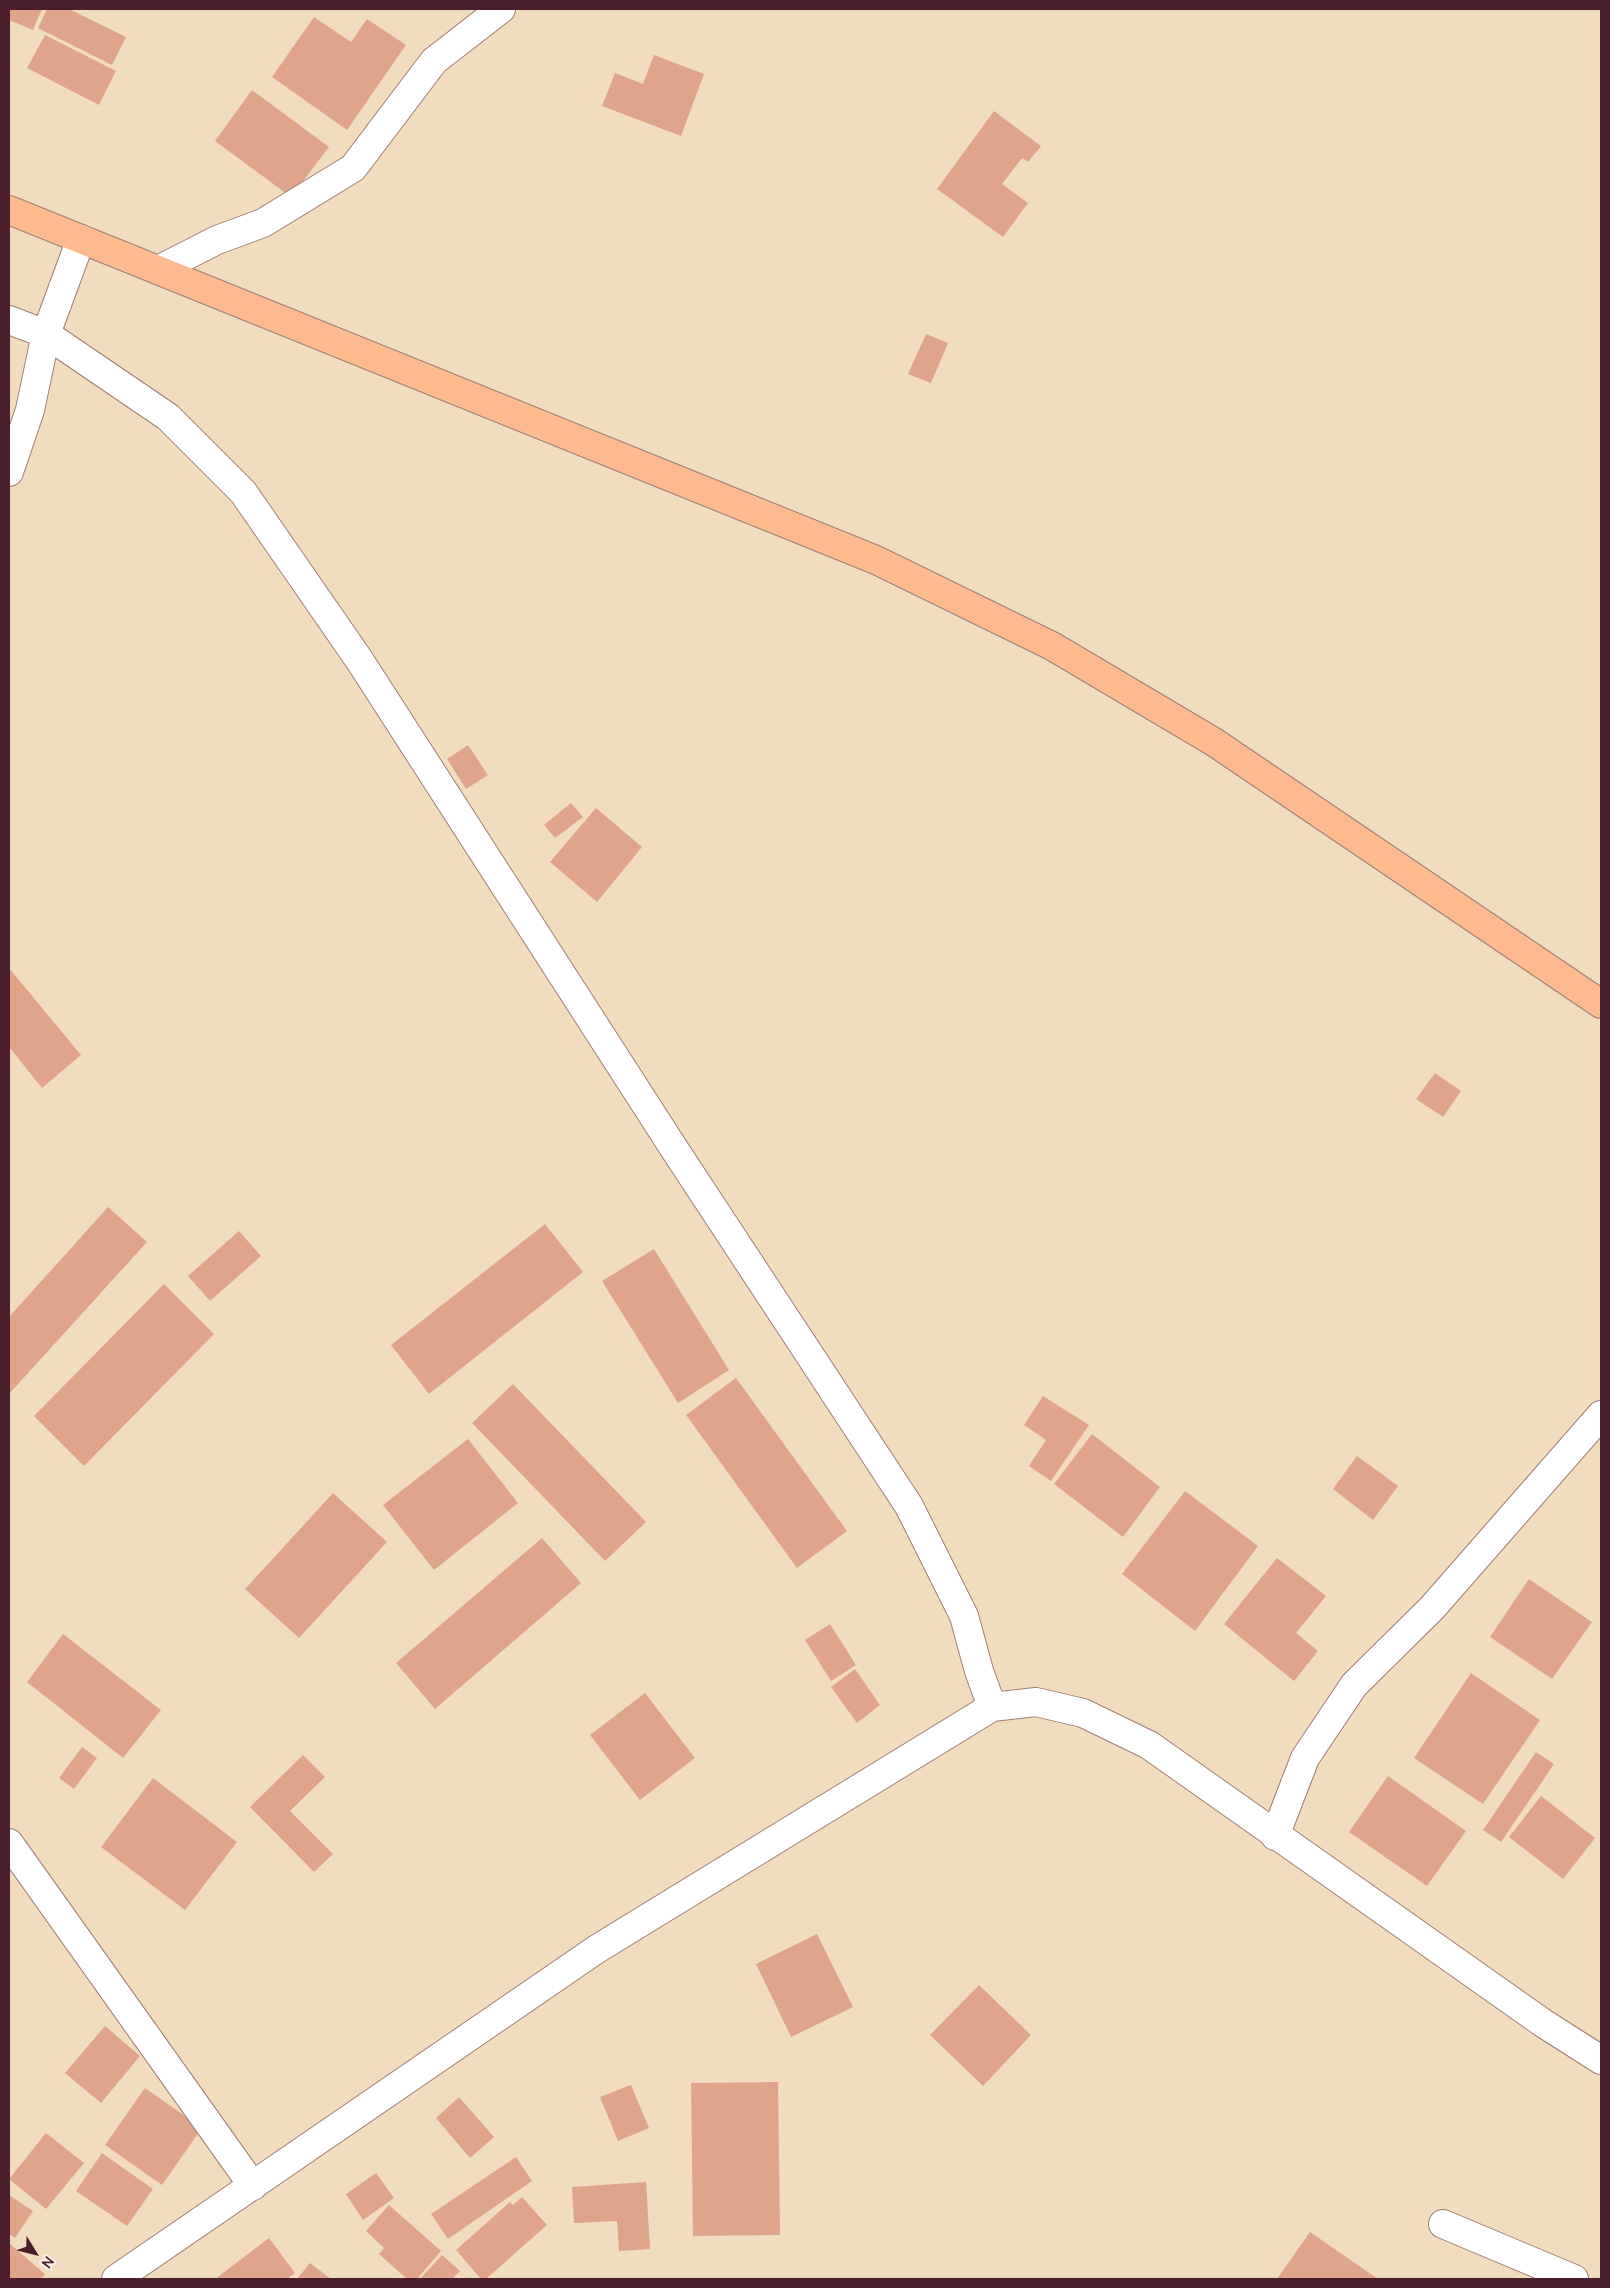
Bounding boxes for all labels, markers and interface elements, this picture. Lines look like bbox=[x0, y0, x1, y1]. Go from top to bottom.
north arrow bbox=[10, 2228, 60, 2278]
text: N bbox=[36, 2252, 58, 2271]

